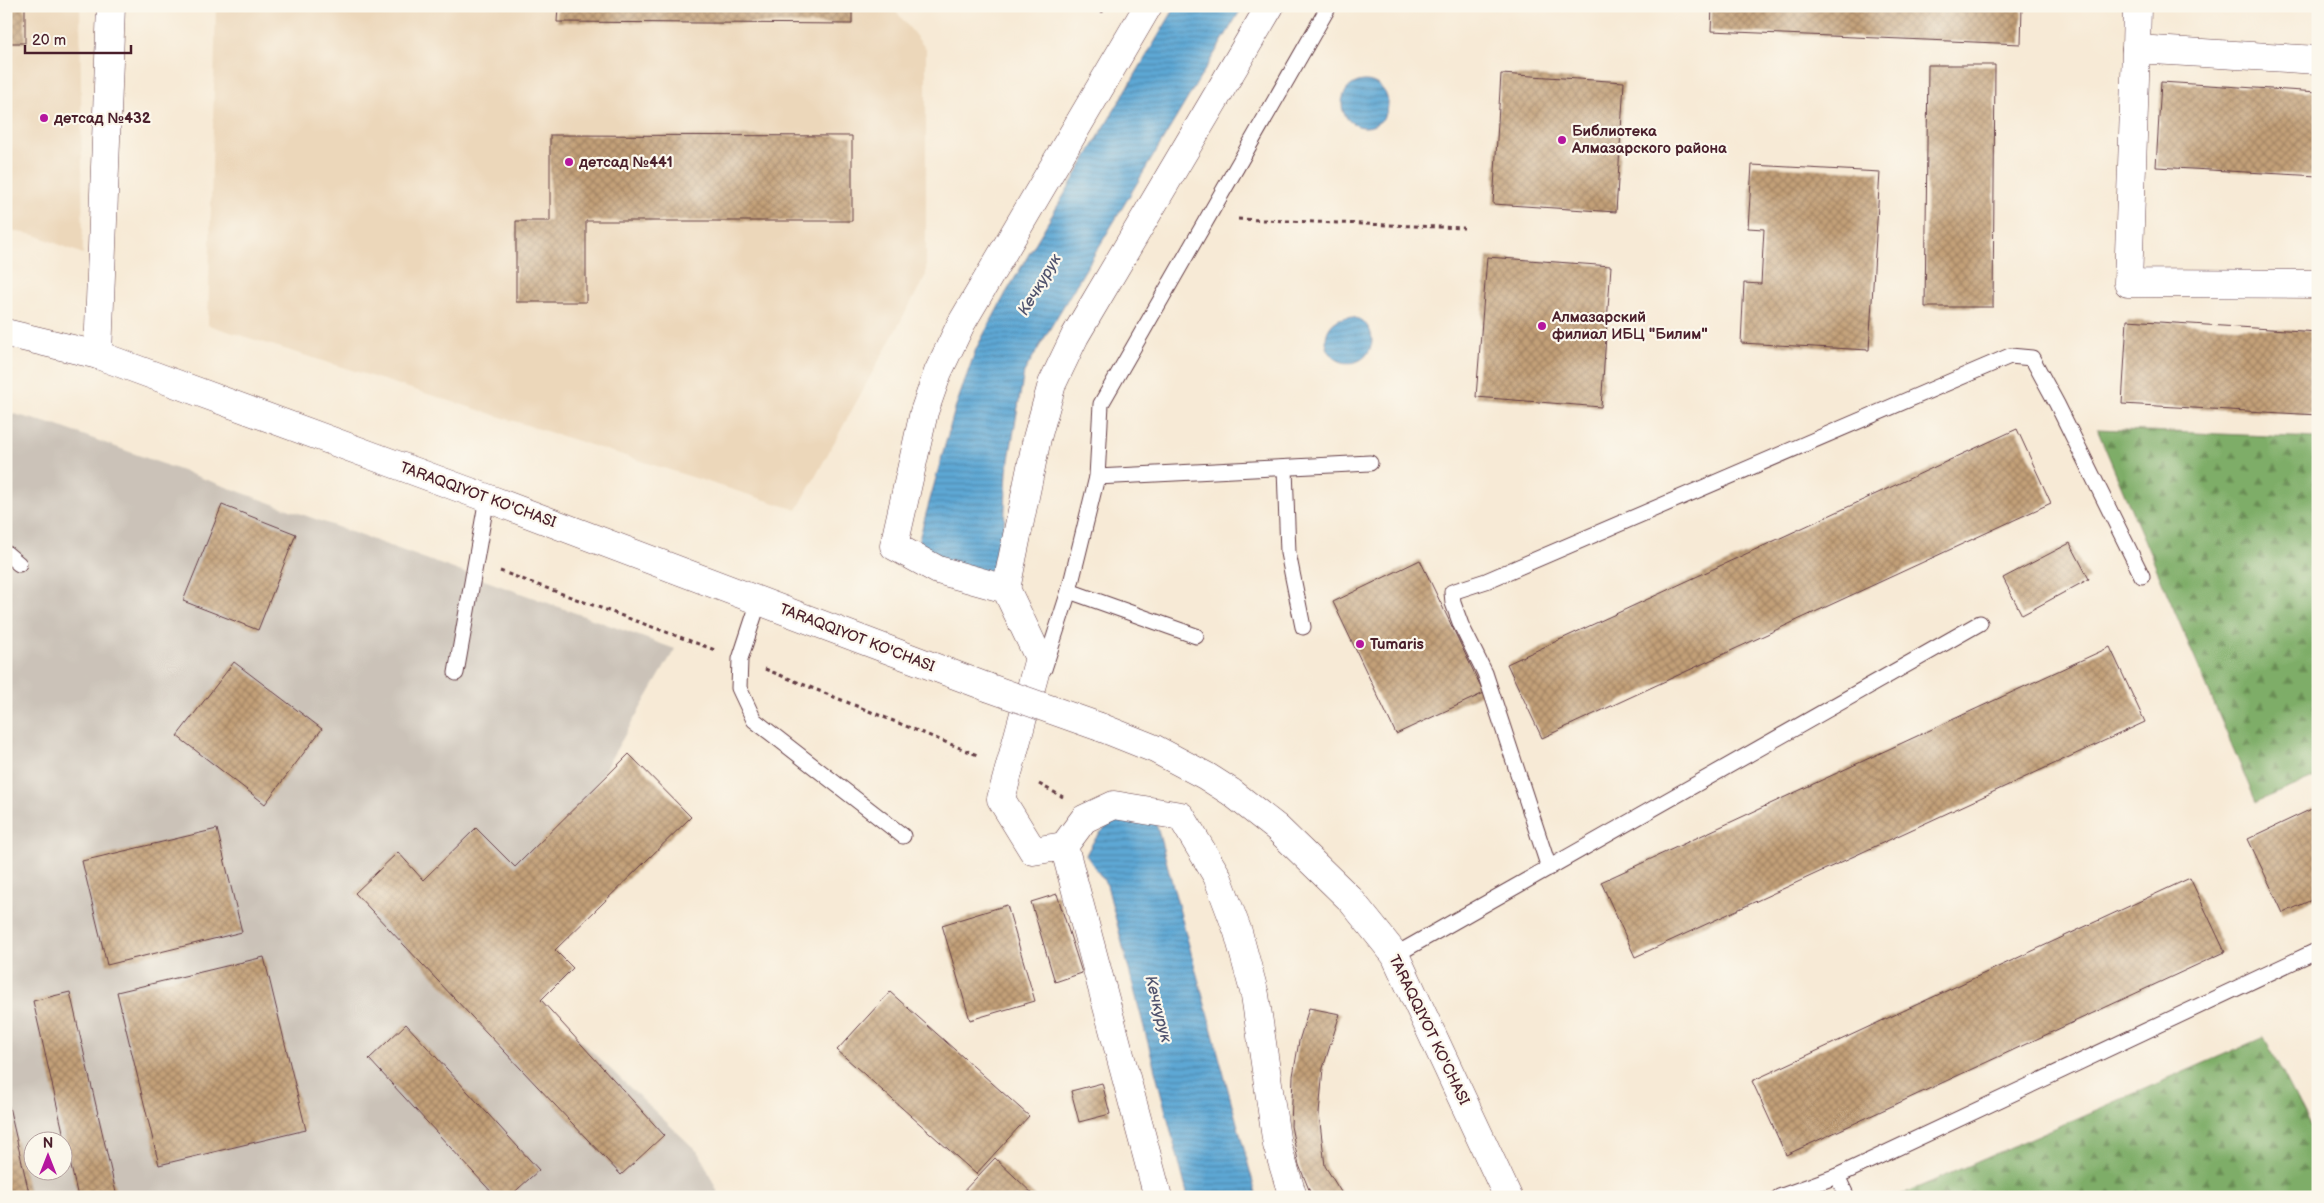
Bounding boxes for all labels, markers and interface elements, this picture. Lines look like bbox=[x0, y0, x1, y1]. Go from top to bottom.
scale bar bbox=[25, 22, 131, 54]
text: 20 m bbox=[32, 31, 66, 50]
place label: детсад №432 bbox=[53, 109, 151, 128]
marker: детсад №432 bbox=[38, 112, 50, 124]
place label: Библиотека Алмазарского района bbox=[1571, 122, 1727, 158]
marker: Библиотека Алмазарского района bbox=[1556, 134, 1568, 146]
place label: детсад №441 bbox=[578, 153, 673, 172]
marker: детсад №441 bbox=[563, 156, 575, 168]
water label: Кечкурук bbox=[1014, 250, 1066, 319]
place label: Алмазарский филиал ИБЦ "Билим" bbox=[1551, 308, 1708, 344]
marker: Алмазарский филиал ИБЦ "Билим" bbox=[1536, 320, 1548, 332]
street label: TARAQQIYOT KO'CHASI bbox=[397, 458, 559, 532]
street label: TARAQQIYOT KO'CHASI bbox=[777, 600, 938, 677]
place label: Tumaris bbox=[1370, 635, 1424, 654]
marker: Tumaris bbox=[1354, 638, 1366, 650]
street label: TARAQQIYOT KO'CHASI bbox=[1384, 952, 1474, 1108]
water label: Кечкурук bbox=[1141, 974, 1176, 1045]
north arrow bbox=[22, 1130, 72, 1180]
text: N bbox=[43, 1135, 53, 1152]

